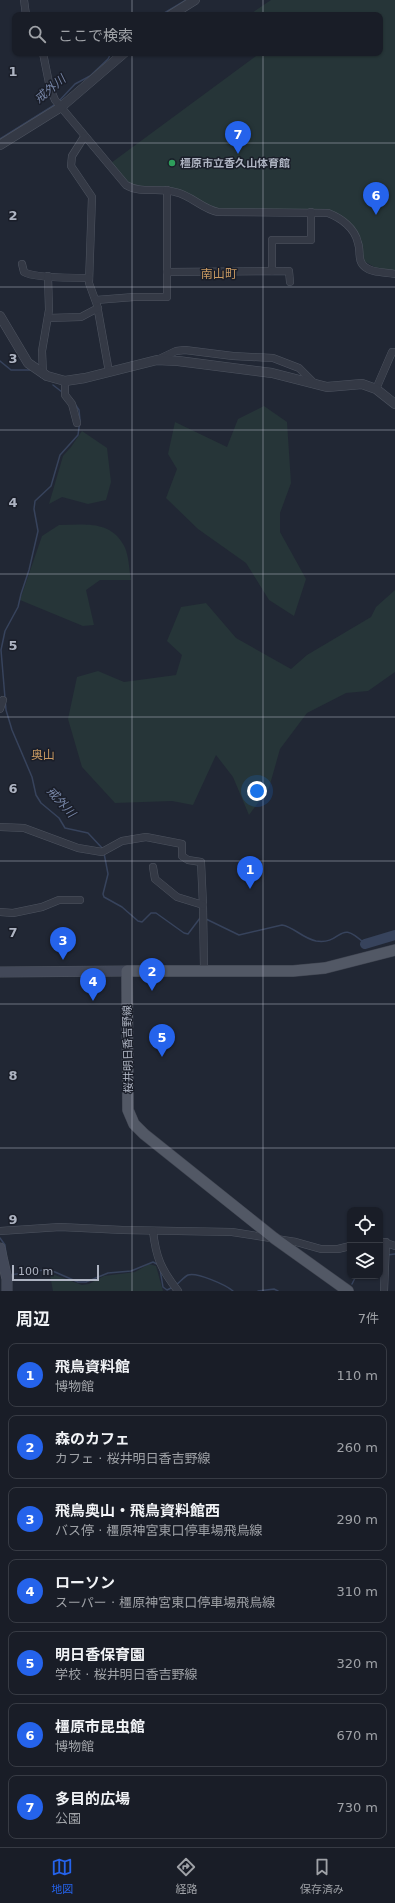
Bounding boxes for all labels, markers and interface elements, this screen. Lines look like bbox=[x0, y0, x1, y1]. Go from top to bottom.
search box bbox=[12, 12, 383, 56]
icon: search bbox=[26, 23, 48, 45]
text: ここで検索 bbox=[58, 27, 133, 45]
text: 1 bbox=[8, 64, 18, 79]
water label: 戒外川 bbox=[32, 71, 70, 106]
pin: 7 bbox=[225, 121, 251, 154]
place label: 橿原市立香久山体育館 bbox=[180, 157, 290, 170]
marker: 橿原市立香久山体育館 bbox=[167, 158, 177, 168]
pin: 6 bbox=[363, 182, 389, 215]
text: 2 bbox=[8, 208, 18, 223]
district label: 南山町 bbox=[201, 267, 237, 281]
text: 3 bbox=[8, 351, 18, 366]
text: 4 bbox=[8, 495, 18, 510]
text: 5 bbox=[8, 638, 18, 653]
district label: 奥山 bbox=[31, 748, 55, 762]
text: 6 bbox=[8, 781, 18, 796]
your location bbox=[247, 781, 267, 801]
water label: 戒外川 bbox=[44, 784, 80, 822]
pin: 1 bbox=[237, 856, 263, 889]
text: 7 bbox=[8, 925, 18, 940]
pin: 3 bbox=[50, 927, 76, 960]
pin: 2 bbox=[139, 958, 165, 991]
pin: 4 bbox=[80, 968, 106, 1001]
street label: 桜井明日香吉野線 bbox=[121, 1005, 135, 1093]
pin: 5 bbox=[149, 1024, 175, 1057]
text: 8 bbox=[8, 1068, 18, 1083]
map controls bbox=[347, 1207, 383, 1279]
button: locate bbox=[347, 1207, 383, 1243]
text: 9 bbox=[8, 1212, 18, 1227]
button: layers bbox=[347, 1243, 383, 1279]
scale bar bbox=[12, 1263, 99, 1282]
text: 100 m bbox=[18, 1265, 53, 1278]
text: 周辺 bbox=[16, 1309, 50, 1329]
text: 7件 bbox=[358, 1311, 379, 1326]
text: 飛鳥資料館 bbox=[55, 1358, 130, 1376]
text: 1 bbox=[25, 1368, 35, 1383]
text: 110 m bbox=[336, 1368, 378, 1383]
text: 博物館 bbox=[55, 1379, 94, 1394]
text: 森のカフェ bbox=[55, 1430, 130, 1448]
text: 2 bbox=[25, 1440, 35, 1455]
text: 260 m bbox=[336, 1440, 378, 1455]
text: カフェ · 桜井明日香吉野線 bbox=[55, 1451, 210, 1466]
text: 飛鳥奥山・飛鳥資料館西 bbox=[55, 1502, 220, 1520]
text: 3 bbox=[25, 1512, 35, 1527]
text: 290 m bbox=[336, 1512, 378, 1527]
text: バス停 · 橿原神宮東口停車場飛鳥線 bbox=[55, 1523, 262, 1538]
text: ローソン bbox=[55, 1574, 115, 1592]
text: 4 bbox=[25, 1584, 35, 1599]
text: 310 m bbox=[336, 1584, 378, 1599]
text: スーパー · 橿原神宮東口停車場飛鳥線 bbox=[55, 1595, 275, 1610]
text: 明日香保育園 bbox=[55, 1646, 145, 1664]
text: 5 bbox=[25, 1656, 35, 1671]
text: 320 m bbox=[336, 1656, 378, 1671]
text: 学校 · 桜井明日香吉野線 bbox=[55, 1667, 197, 1682]
text: 橿原市昆虫館 bbox=[55, 1718, 145, 1736]
text: 6 bbox=[25, 1728, 35, 1743]
text: 670 m bbox=[336, 1728, 378, 1743]
text: 博物館 bbox=[55, 1739, 94, 1754]
text: 多目的広場 bbox=[55, 1790, 130, 1808]
text: 7 bbox=[25, 1800, 35, 1815]
text: 730 m bbox=[336, 1800, 378, 1815]
text: 公園 bbox=[55, 1811, 81, 1826]
tab: 地図 bbox=[51, 1856, 73, 1896]
tab: 経路 bbox=[175, 1856, 197, 1896]
tab: 保存済み bbox=[300, 1856, 344, 1896]

